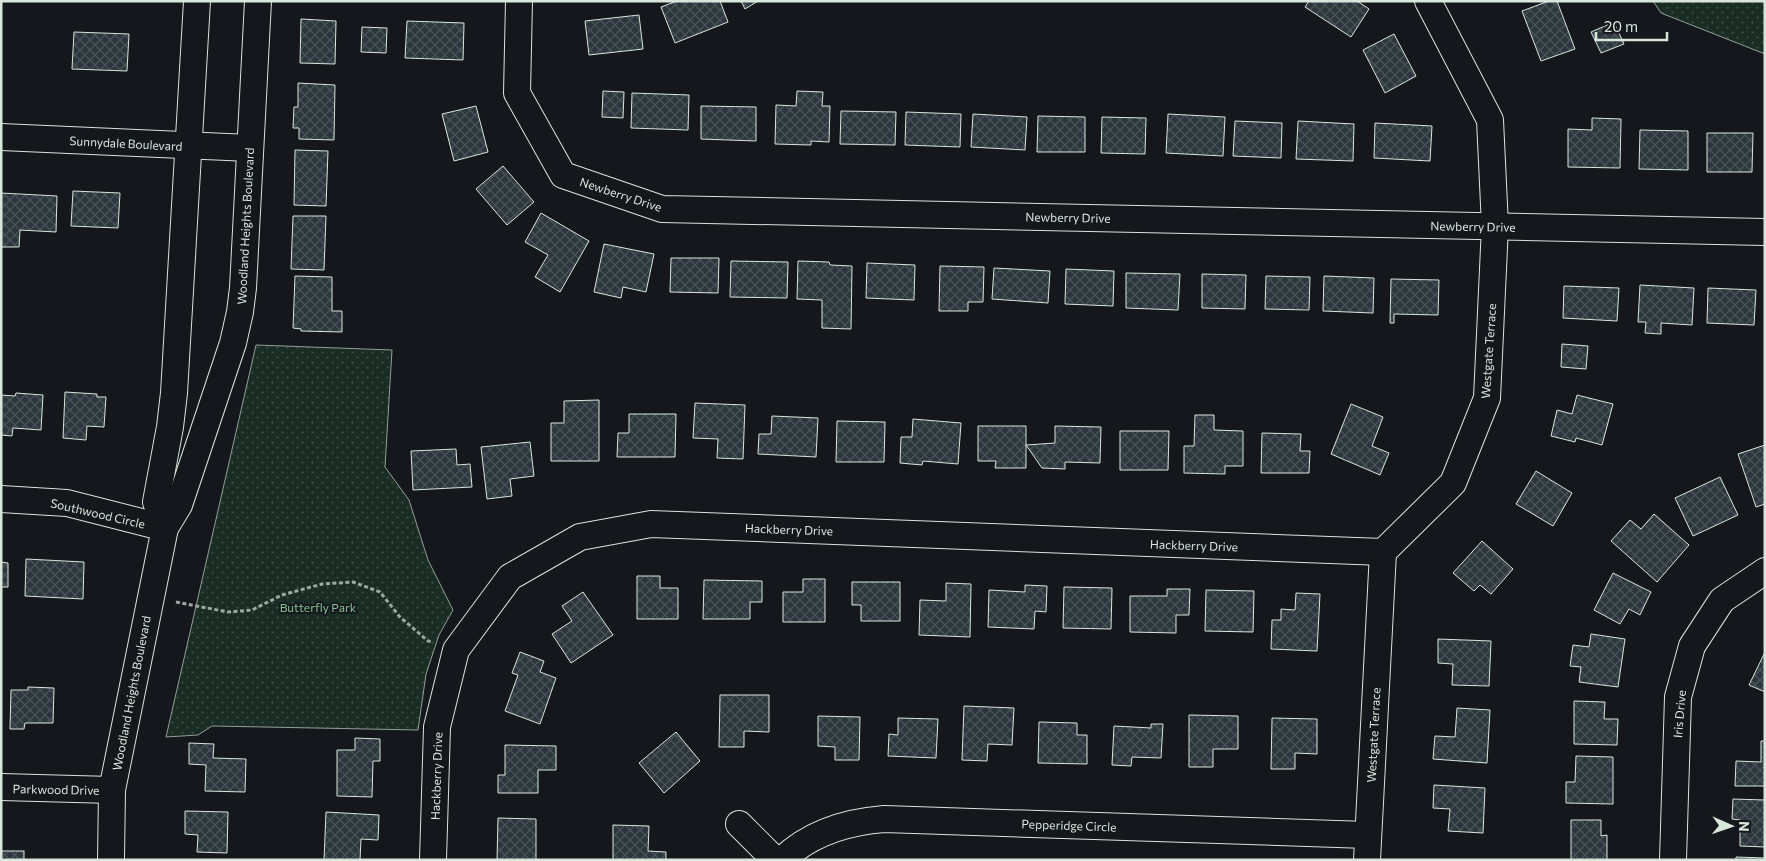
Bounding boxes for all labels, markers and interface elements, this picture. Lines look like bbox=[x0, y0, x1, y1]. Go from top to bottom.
scale bar bbox=[1596, 10, 1667, 42]
text: 20 m bbox=[1604, 17, 1638, 35]
street label: Sunnydale Boulevard bbox=[69, 133, 183, 153]
street label: Woodland Heights Boulevard bbox=[234, 147, 256, 305]
street label: Newberry Drive bbox=[578, 174, 664, 214]
street label: Newberry Drive bbox=[1025, 209, 1111, 225]
street label: Newberry Drive bbox=[1430, 218, 1516, 234]
street label: Westgate Terrace bbox=[1478, 303, 1498, 399]
street label: Southwood Circle bbox=[49, 495, 147, 531]
street label: Hackberry Drive bbox=[745, 520, 833, 538]
street label: Hackberry Drive bbox=[1150, 536, 1238, 554]
park label: Butterfly Park bbox=[280, 600, 357, 614]
street label: Woodland Heights Boulevard bbox=[109, 614, 153, 772]
street label: Westgate Terrace bbox=[1364, 687, 1382, 783]
street label: Iris Drive bbox=[1670, 689, 1688, 739]
street label: Hackberry Drive bbox=[427, 732, 445, 820]
street label: Parkwood Drive bbox=[12, 781, 100, 797]
north arrow bbox=[1706, 801, 1756, 851]
street label: Pepperidge Circle bbox=[1021, 816, 1117, 834]
text: N bbox=[1736, 821, 1753, 832]

